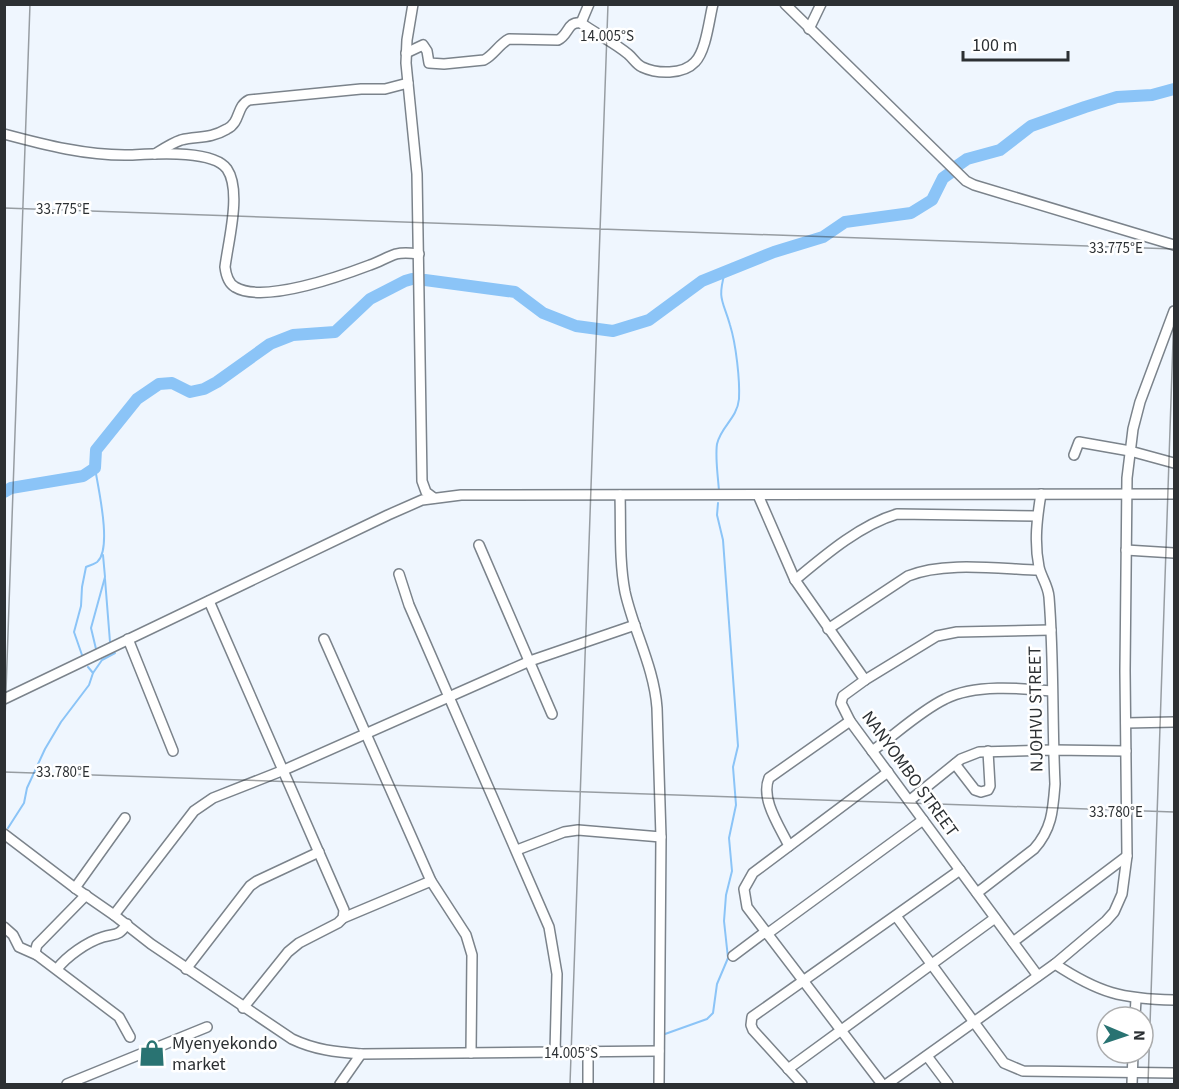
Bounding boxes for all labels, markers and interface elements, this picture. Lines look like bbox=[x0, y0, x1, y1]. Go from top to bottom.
scale bar bbox=[963, 24, 1068, 62]
text: 14.005°S bbox=[580, 26, 634, 47]
text: 100 m bbox=[972, 33, 1017, 58]
text: 33.775°E bbox=[36, 199, 90, 220]
text: 33.775°E bbox=[1089, 238, 1143, 259]
street label: NJOHVU STREET bbox=[1022, 645, 1050, 772]
street label: NANYOMBO STREET bbox=[856, 706, 964, 842]
text: 33.780°E bbox=[36, 762, 90, 783]
text: 33.780°E bbox=[1089, 802, 1143, 823]
north arrow bbox=[1095, 1005, 1155, 1065]
text: N bbox=[1128, 1030, 1150, 1041]
place label: Myenyekondo market bbox=[172, 1031, 277, 1077]
shop icon: Myenyekondo market bbox=[137, 1038, 167, 1068]
text: 14.005°S bbox=[544, 1043, 598, 1064]

